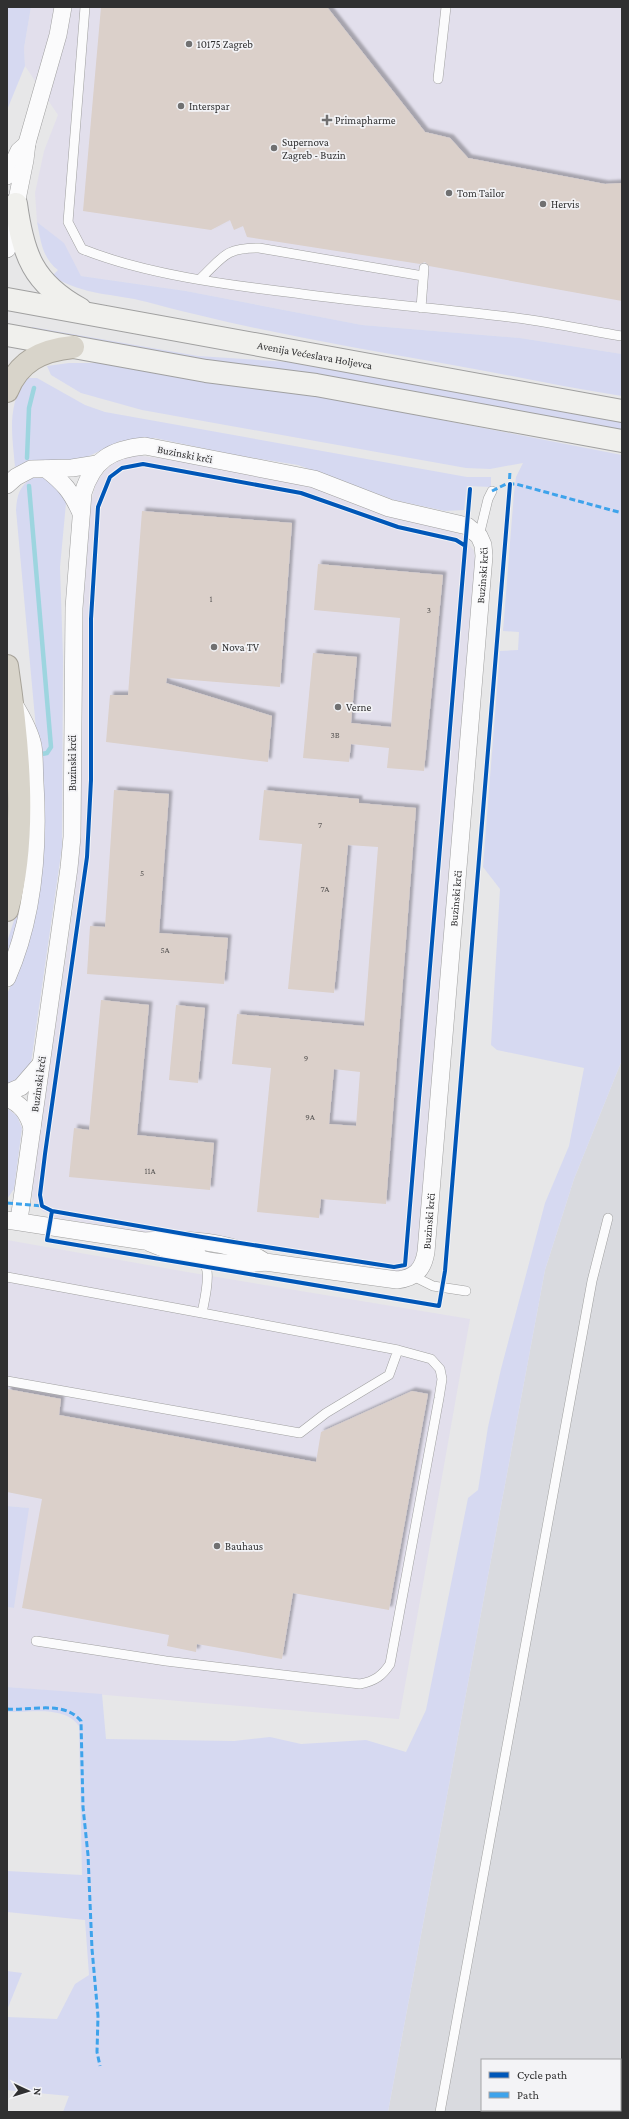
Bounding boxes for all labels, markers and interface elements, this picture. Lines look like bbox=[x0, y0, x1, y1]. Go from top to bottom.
place label: 10175 Zagreb bbox=[197, 38, 253, 51]
marker: 10175 Zagreb bbox=[184, 39, 194, 49]
place label: Interspar bbox=[189, 100, 230, 113]
marker: Interspar bbox=[176, 101, 186, 111]
place label: Primapharme bbox=[335, 114, 396, 127]
marker: Primapharme bbox=[322, 115, 332, 125]
place label: Supernova Zagreb - Buzin bbox=[282, 136, 346, 162]
marker: Supernova Zagreb - Buzin bbox=[269, 143, 279, 153]
place label: Tom Tailor bbox=[457, 187, 505, 199]
marker: Tom Tailor bbox=[444, 188, 454, 198]
place label: Hervis bbox=[551, 198, 579, 210]
marker: Hervis bbox=[538, 199, 548, 209]
street label: Avenija Većeslava Holjevca bbox=[256, 339, 373, 371]
street label: Buzinski krči bbox=[156, 443, 214, 465]
street label: Buzinski krči bbox=[474, 547, 490, 604]
house number: 1 bbox=[210, 594, 213, 604]
house number: 3 bbox=[427, 605, 431, 615]
place label: Nova TV bbox=[222, 641, 260, 653]
marker: Nova TV bbox=[209, 642, 219, 652]
place label: Verne bbox=[346, 701, 371, 713]
marker: Verne bbox=[333, 702, 343, 712]
house number: 3B bbox=[330, 730, 340, 740]
street label: Buzinski krči bbox=[66, 735, 78, 791]
house number: 7 bbox=[318, 820, 322, 830]
house number: 5 bbox=[140, 868, 144, 878]
street label: Buzinski krči bbox=[447, 870, 464, 927]
house number: 7A bbox=[321, 884, 330, 894]
house number: 5A bbox=[160, 945, 170, 955]
house number: 9 bbox=[304, 1053, 309, 1063]
street label: Buzinski krči bbox=[28, 1055, 48, 1113]
house number: 9A bbox=[305, 1112, 316, 1122]
house number: 11A bbox=[144, 1166, 156, 1176]
street label: Buzinski krči bbox=[420, 1192, 437, 1250]
place label: Bauhaus bbox=[225, 1540, 263, 1552]
marker: Bauhaus bbox=[212, 1541, 222, 1551]
legend bbox=[481, 2059, 621, 2111]
text: Cycle path bbox=[517, 2068, 568, 2082]
north arrow bbox=[8, 2071, 48, 2111]
text: N bbox=[32, 2088, 44, 2096]
text: Path bbox=[517, 2088, 539, 2102]

